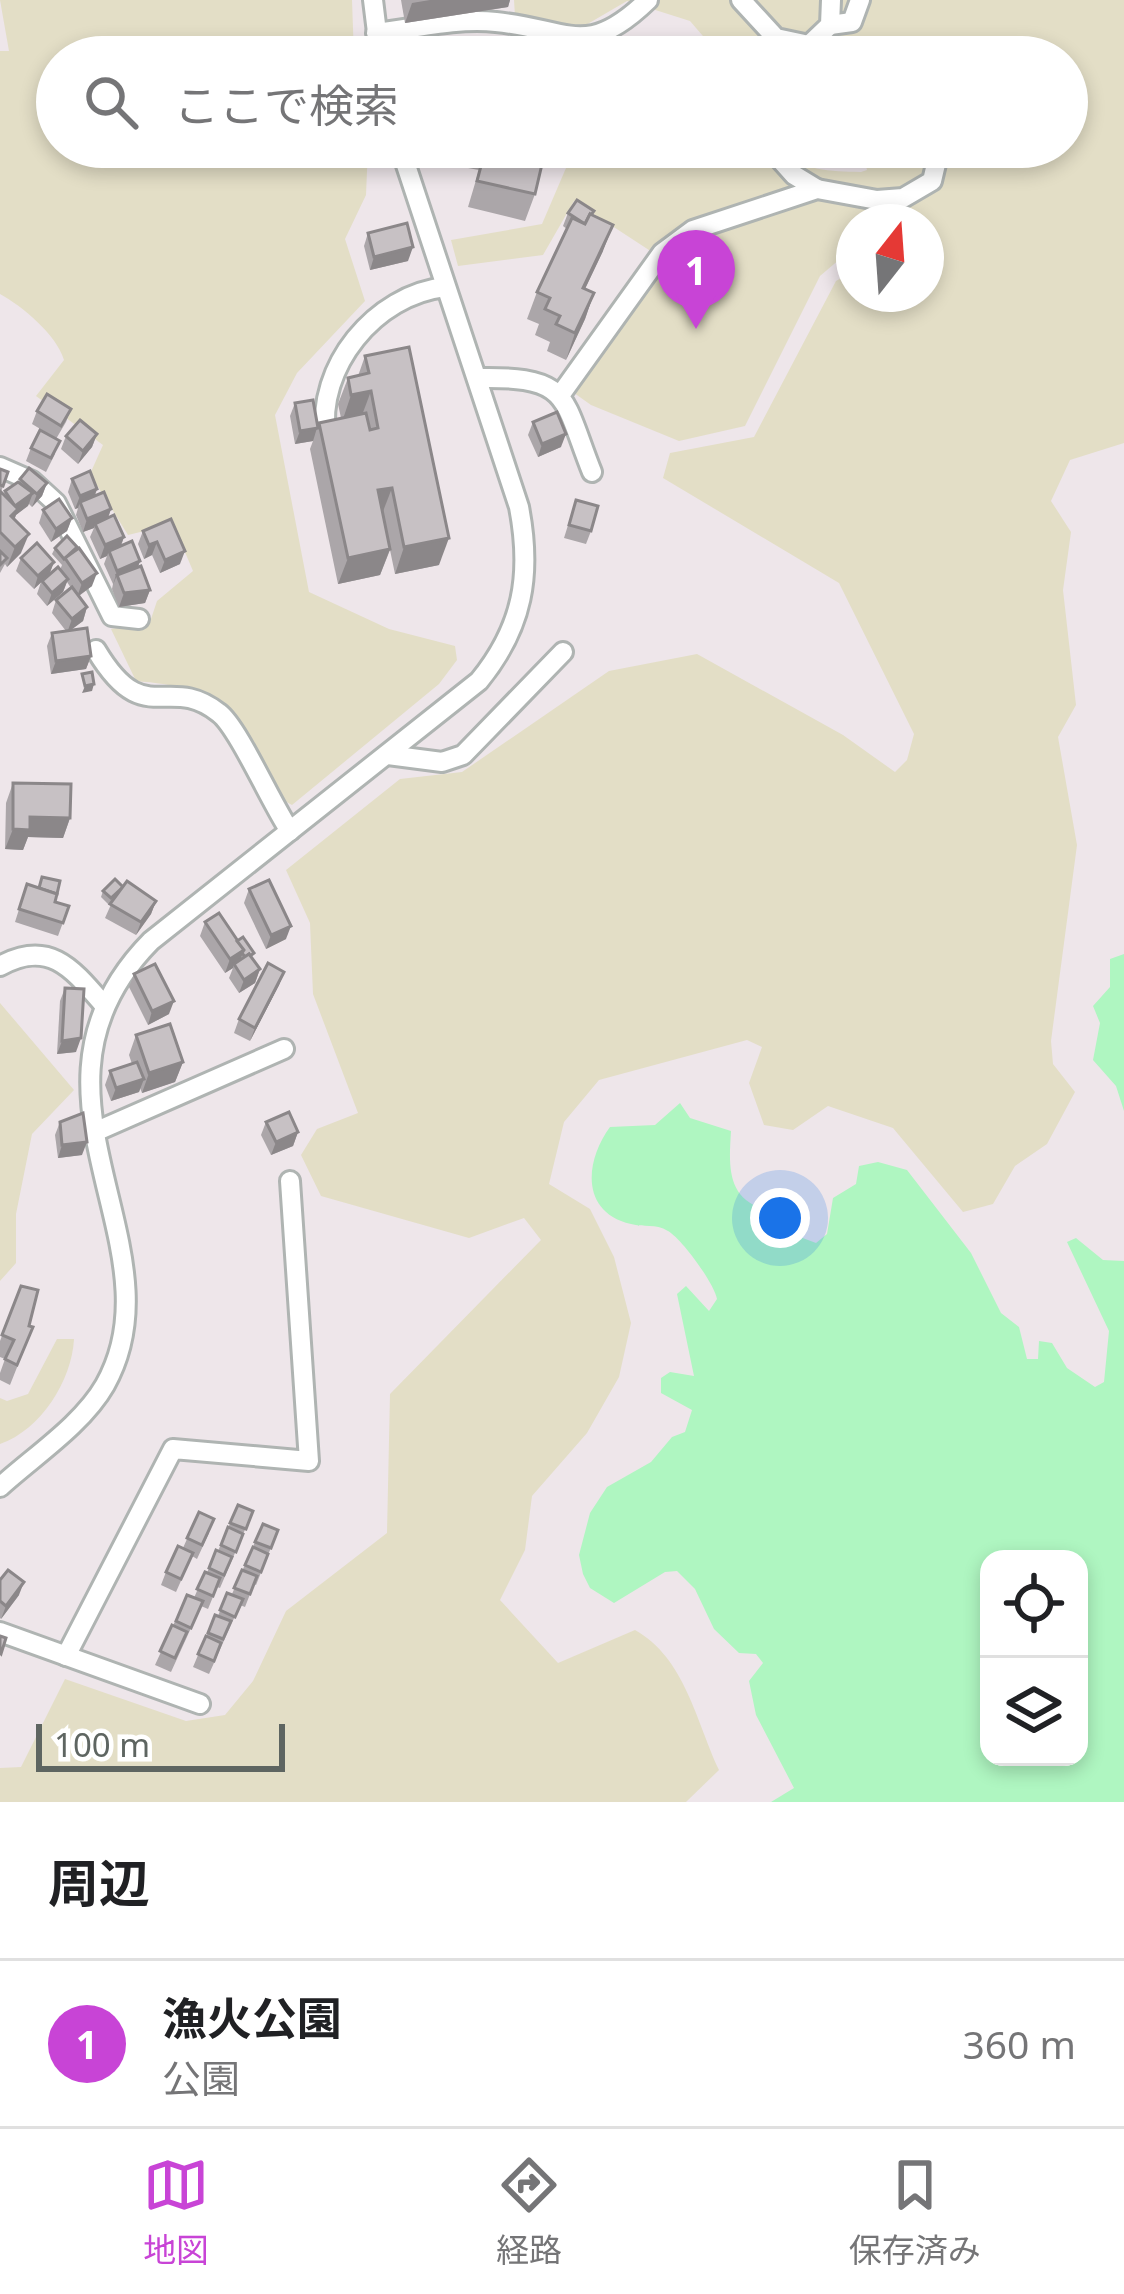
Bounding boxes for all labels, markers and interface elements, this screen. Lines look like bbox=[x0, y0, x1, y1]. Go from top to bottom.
search box bbox=[36, 36, 1088, 168]
icon: search bbox=[78, 69, 144, 135]
text: ここで検索 bbox=[174, 74, 399, 135]
north arrow bbox=[836, 204, 944, 312]
pin: 1 bbox=[657, 230, 735, 329]
your location bbox=[750, 1188, 810, 1248]
map controls bbox=[980, 1550, 1088, 1766]
button: locate bbox=[980, 1550, 1088, 1658]
button: layers bbox=[980, 1658, 1088, 1766]
scale bar bbox=[36, 1718, 285, 1771]
text: 100 m bbox=[54, 1722, 150, 1767]
text: 周辺 bbox=[48, 1847, 150, 1917]
text: 漁火公園 bbox=[162, 1987, 342, 2048]
text: 1 bbox=[76, 2017, 98, 2070]
text: 360 m bbox=[962, 2017, 1076, 2070]
text: 公園 bbox=[162, 2051, 240, 2104]
tab: 地図 bbox=[143, 2152, 209, 2272]
tab: 経路 bbox=[496, 2152, 562, 2272]
tab: 保存済み bbox=[849, 2152, 981, 2272]

